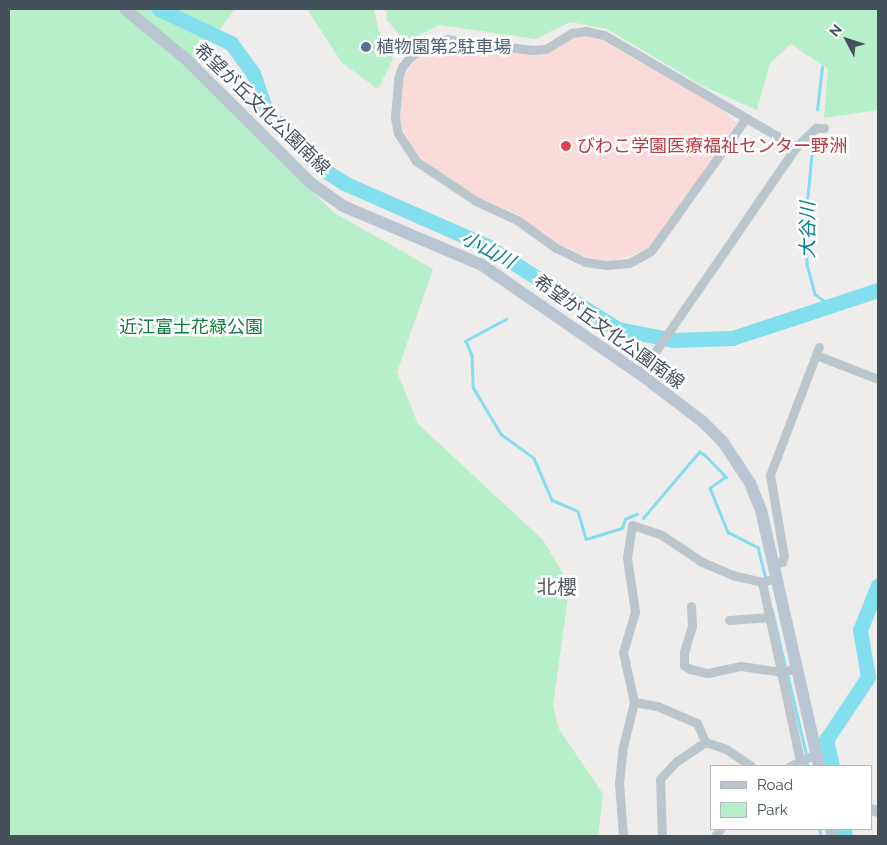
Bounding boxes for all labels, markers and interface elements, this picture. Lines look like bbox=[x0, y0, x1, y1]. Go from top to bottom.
north arrow bbox=[822, 15, 872, 65]
text: N bbox=[826, 21, 845, 40]
place label: 植物園第2駐車場 bbox=[376, 36, 511, 58]
street label: 希望が丘文化公園南線 bbox=[190, 39, 334, 179]
marker: 植物園第2駐車場 bbox=[360, 41, 372, 53]
place label: びわこ学園医療福祉センター野洲 bbox=[577, 135, 847, 157]
marker: びわこ学園医療福祉センター野洲 bbox=[559, 139, 573, 153]
water label: 大谷川 bbox=[797, 202, 819, 258]
water label: 小山川 bbox=[457, 227, 519, 273]
street label: 希望が丘文化公園南線 bbox=[530, 270, 688, 394]
park label: 近江富士花緑公園 bbox=[119, 316, 263, 338]
district label: 北櫻 bbox=[537, 575, 577, 599]
legend bbox=[710, 765, 872, 830]
text: Road bbox=[757, 776, 793, 794]
text: Park bbox=[757, 801, 788, 819]

